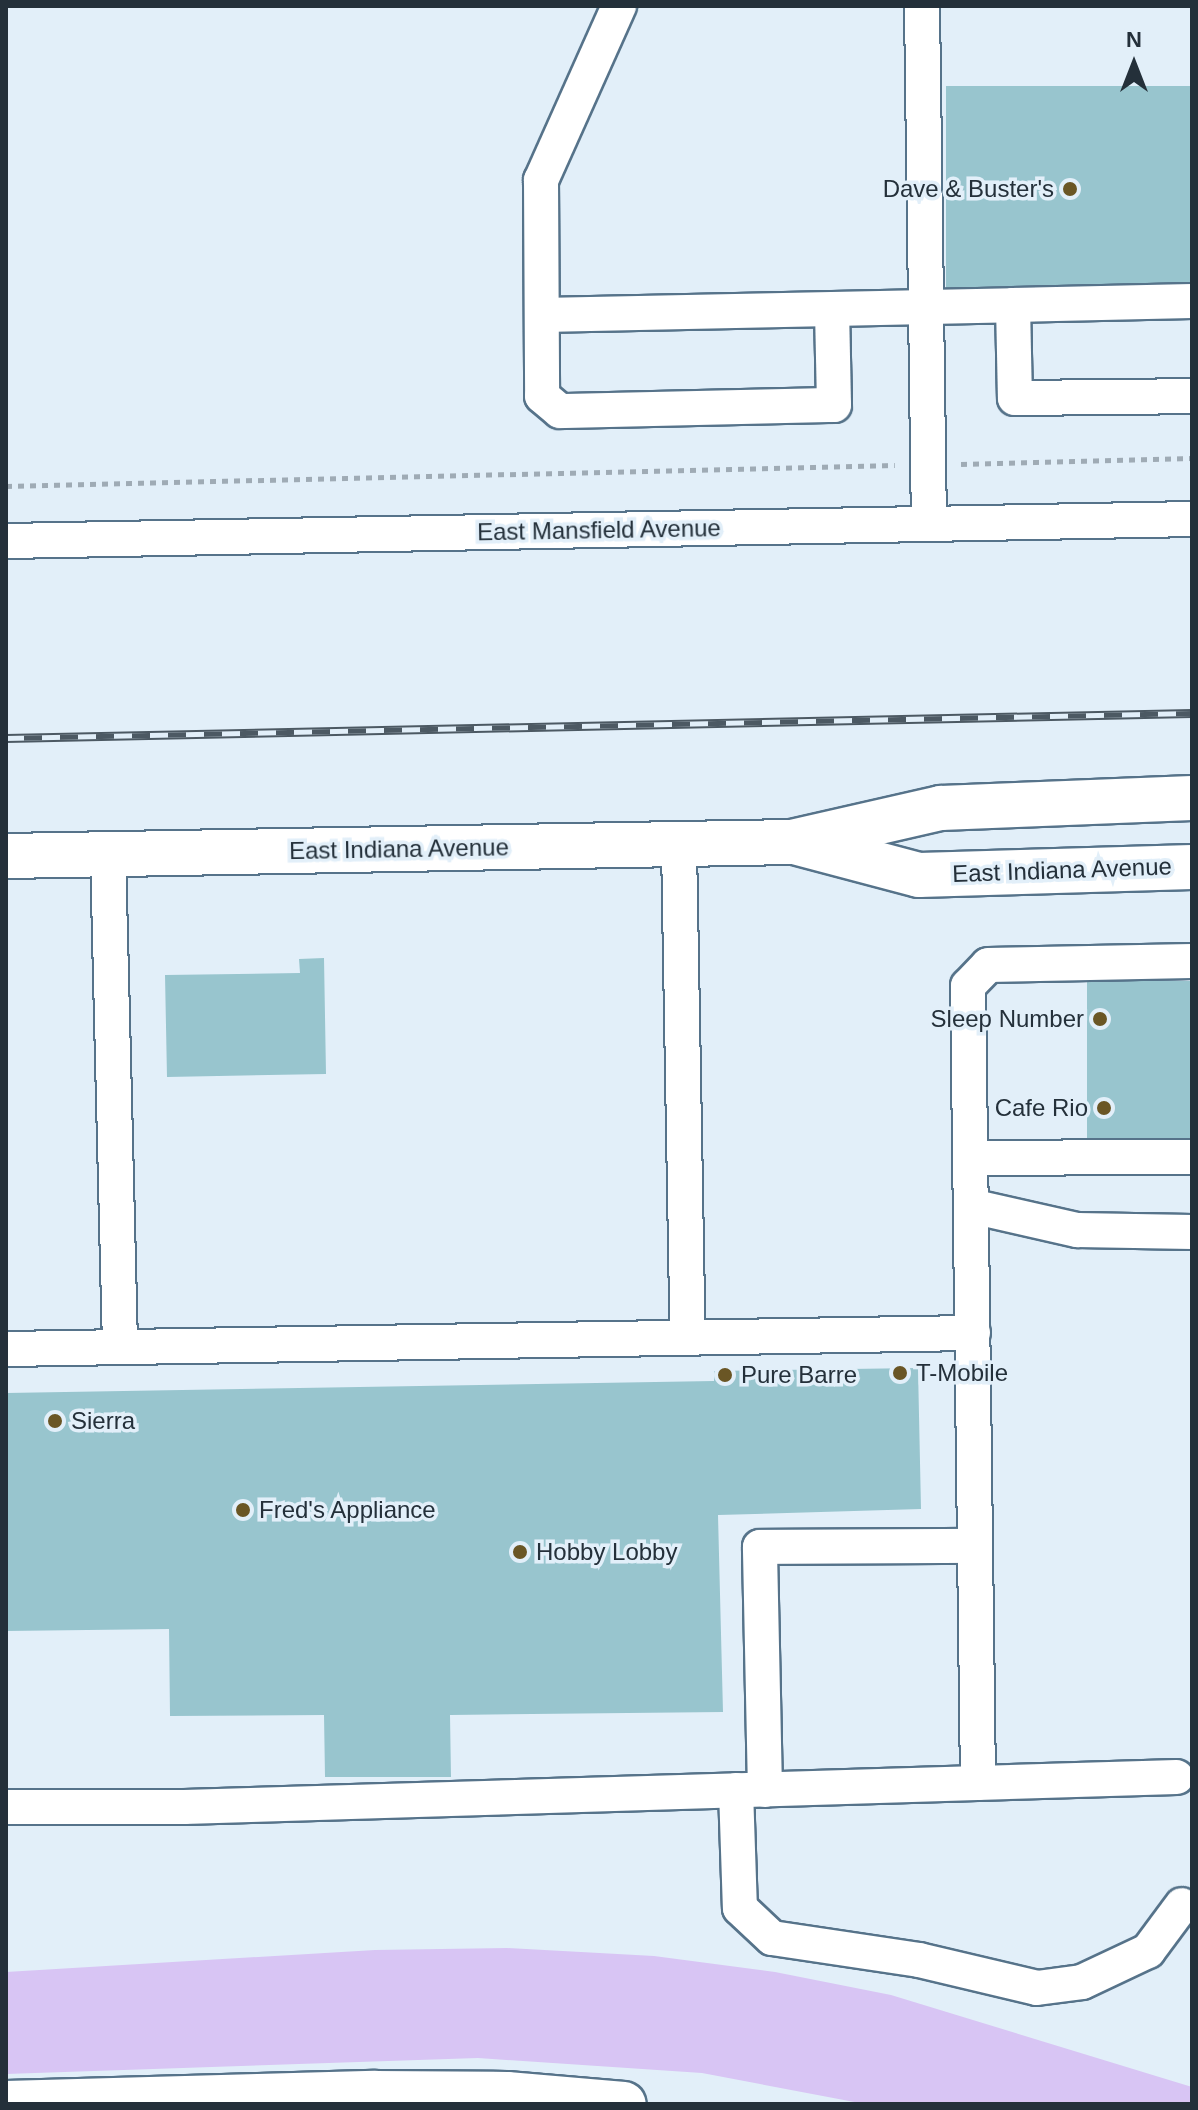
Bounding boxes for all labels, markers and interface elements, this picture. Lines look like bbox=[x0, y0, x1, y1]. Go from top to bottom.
north arrow bbox=[1094, 24, 1174, 104]
text: N bbox=[1126, 27, 1142, 52]
place label: Dave & Buster's bbox=[883, 175, 1054, 203]
marker: Dave & Buster's bbox=[1061, 180, 1079, 198]
street label: East Mansfield Avenue bbox=[476, 513, 722, 547]
street label: East Indiana Avenue bbox=[288, 833, 510, 865]
street label: East Indiana Avenue bbox=[951, 852, 1173, 888]
place label: Sleep Number bbox=[931, 1005, 1084, 1033]
marker: Sleep Number bbox=[1091, 1010, 1109, 1028]
place label: Cafe Rio bbox=[995, 1094, 1088, 1122]
marker: Cafe Rio bbox=[1095, 1099, 1113, 1117]
place label: T-Mobile bbox=[916, 1359, 1008, 1387]
place label: Pure Barre bbox=[741, 1361, 857, 1389]
marker: T-Mobile bbox=[891, 1364, 909, 1382]
marker: Pure Barre bbox=[716, 1366, 734, 1384]
place label: Sierra bbox=[71, 1407, 135, 1435]
marker: Sierra bbox=[46, 1412, 64, 1430]
place label: Fred's Appliance bbox=[259, 1496, 437, 1524]
marker: Fred's Appliance bbox=[234, 1501, 252, 1519]
place label: Hobby Lobby bbox=[536, 1538, 677, 1566]
marker: Hobby Lobby bbox=[511, 1543, 529, 1561]

